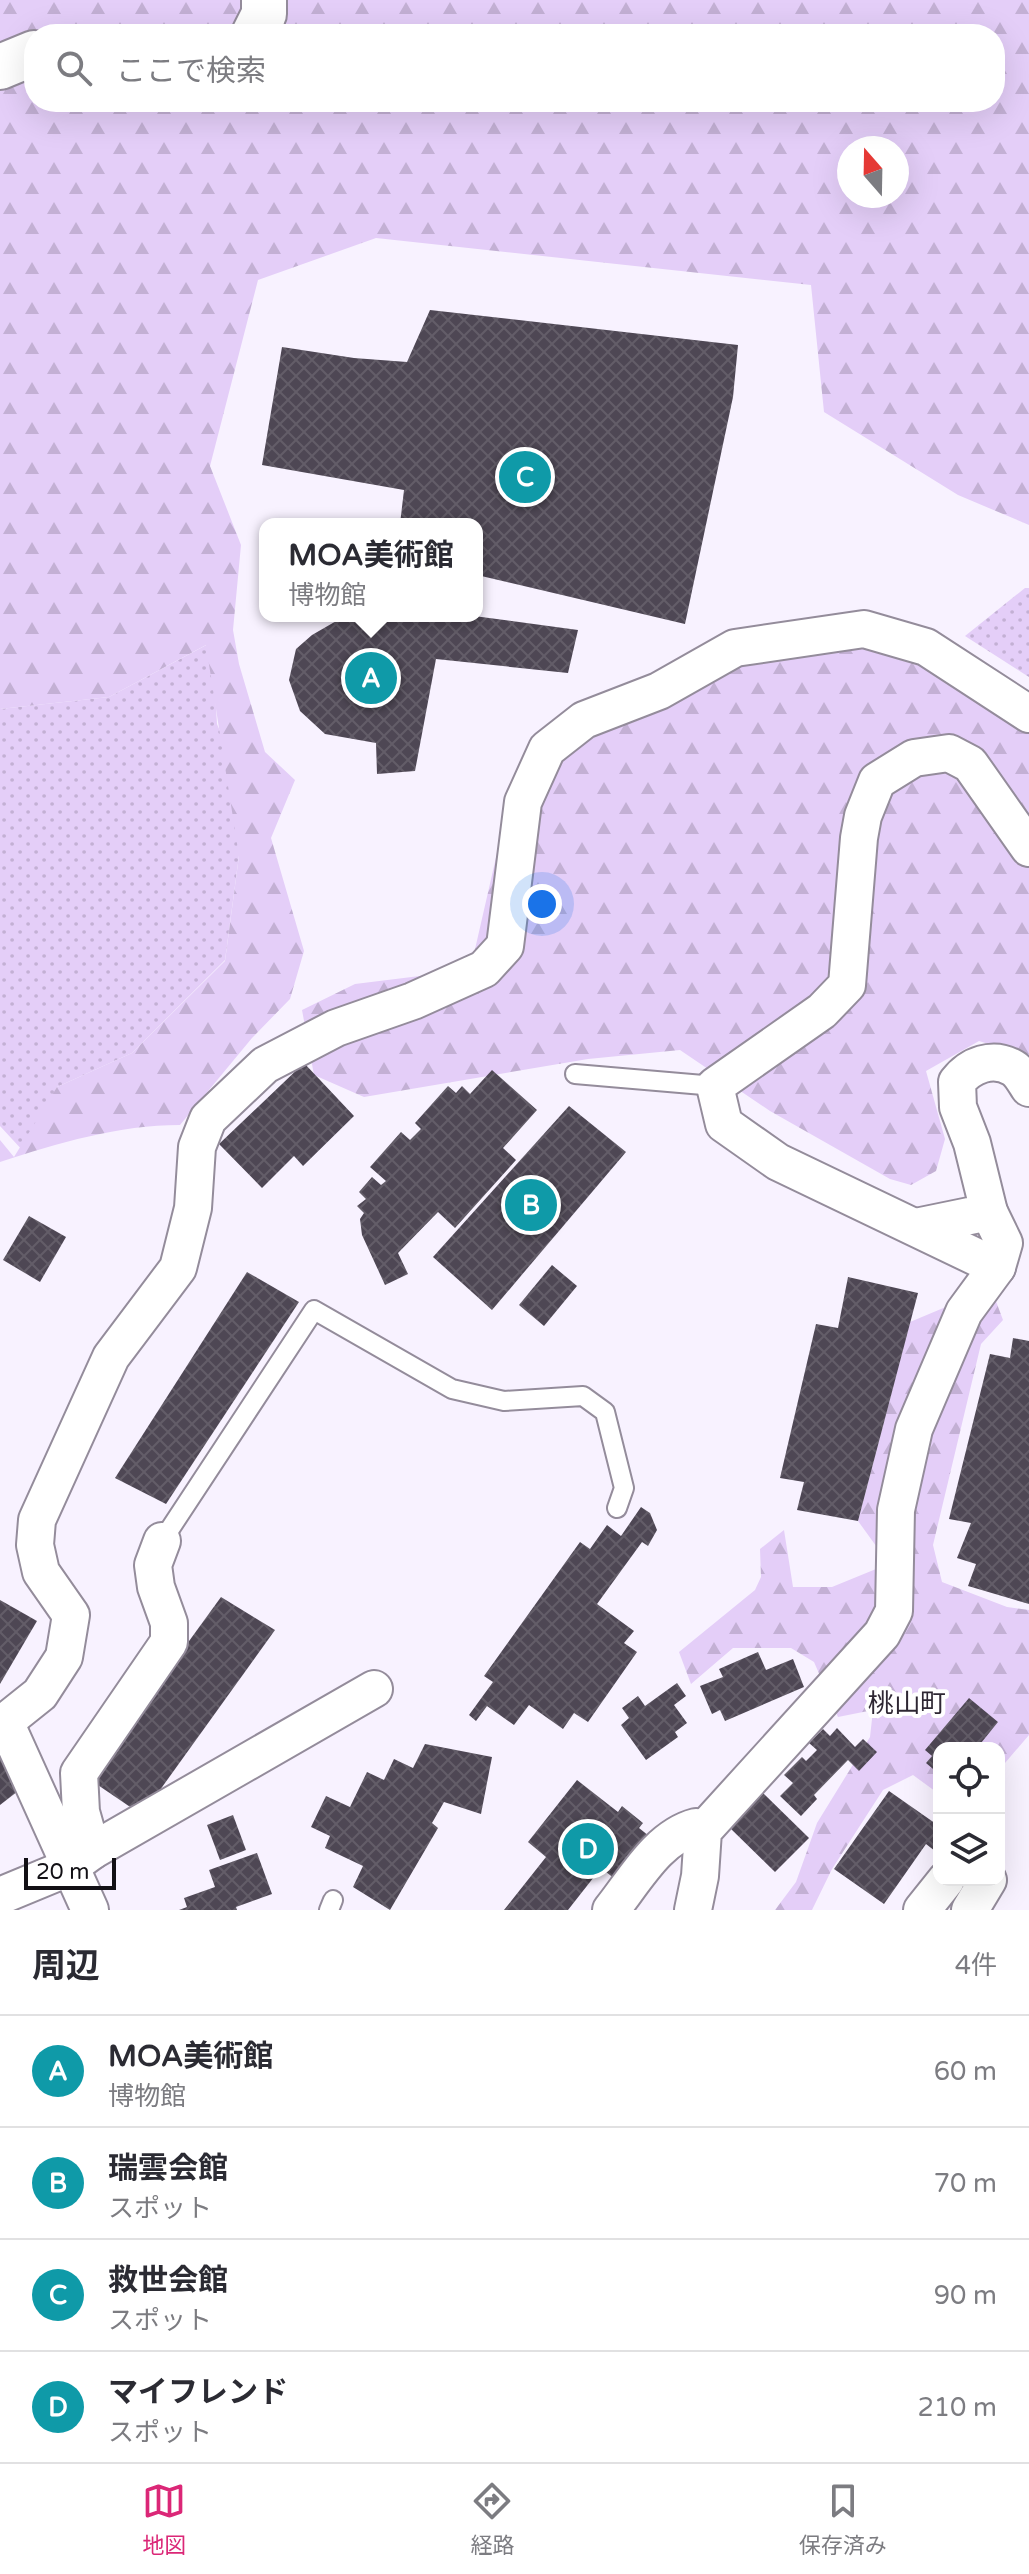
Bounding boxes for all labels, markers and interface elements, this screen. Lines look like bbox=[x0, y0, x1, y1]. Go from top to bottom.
search box bbox=[24, 24, 1005, 112]
icon: search bbox=[52, 46, 96, 90]
text: ここで検索 bbox=[116, 53, 266, 90]
north arrow bbox=[837, 136, 909, 208]
pin: C bbox=[499, 447, 551, 507]
popup bbox=[259, 518, 483, 622]
text: MOA美術館 bbox=[288, 537, 454, 574]
text: 博物館 bbox=[288, 580, 366, 611]
pin: A bbox=[345, 648, 397, 708]
your location bbox=[522, 884, 562, 924]
pin: B bbox=[505, 1175, 557, 1235]
district label: 桃山町 bbox=[868, 1688, 946, 1719]
map controls bbox=[933, 1742, 1005, 1886]
button: locate bbox=[933, 1742, 1005, 1814]
button: layers bbox=[933, 1814, 1005, 1886]
pin: D bbox=[562, 1819, 614, 1879]
scale bar bbox=[24, 1854, 116, 1890]
text: 20 m bbox=[36, 1859, 90, 1885]
text: 周辺 bbox=[32, 1946, 100, 1987]
text: 4件 bbox=[955, 1950, 997, 1981]
text: MOA美術館 bbox=[108, 2038, 273, 2075]
text: A bbox=[48, 2056, 68, 2087]
text: 60 m bbox=[934, 2056, 997, 2087]
text: 博物館 bbox=[108, 2081, 186, 2112]
text: 瑞雲会館 bbox=[108, 2150, 228, 2187]
text: B bbox=[49, 2168, 67, 2199]
text: 70 m bbox=[934, 2168, 997, 2199]
text: スポット bbox=[108, 2193, 212, 2224]
text: 救世会館 bbox=[108, 2262, 228, 2299]
text: C bbox=[49, 2280, 67, 2311]
text: 90 m bbox=[934, 2280, 997, 2311]
text: スポット bbox=[108, 2305, 212, 2336]
text: マイフレンド bbox=[108, 2374, 288, 2411]
text: D bbox=[48, 2392, 68, 2423]
text: 210 m bbox=[917, 2392, 997, 2423]
text: スポット bbox=[108, 2417, 212, 2448]
tab: 地図 bbox=[142, 2479, 186, 2559]
tab: 経路 bbox=[470, 2479, 515, 2559]
tab: 保存済み bbox=[799, 2479, 887, 2559]

